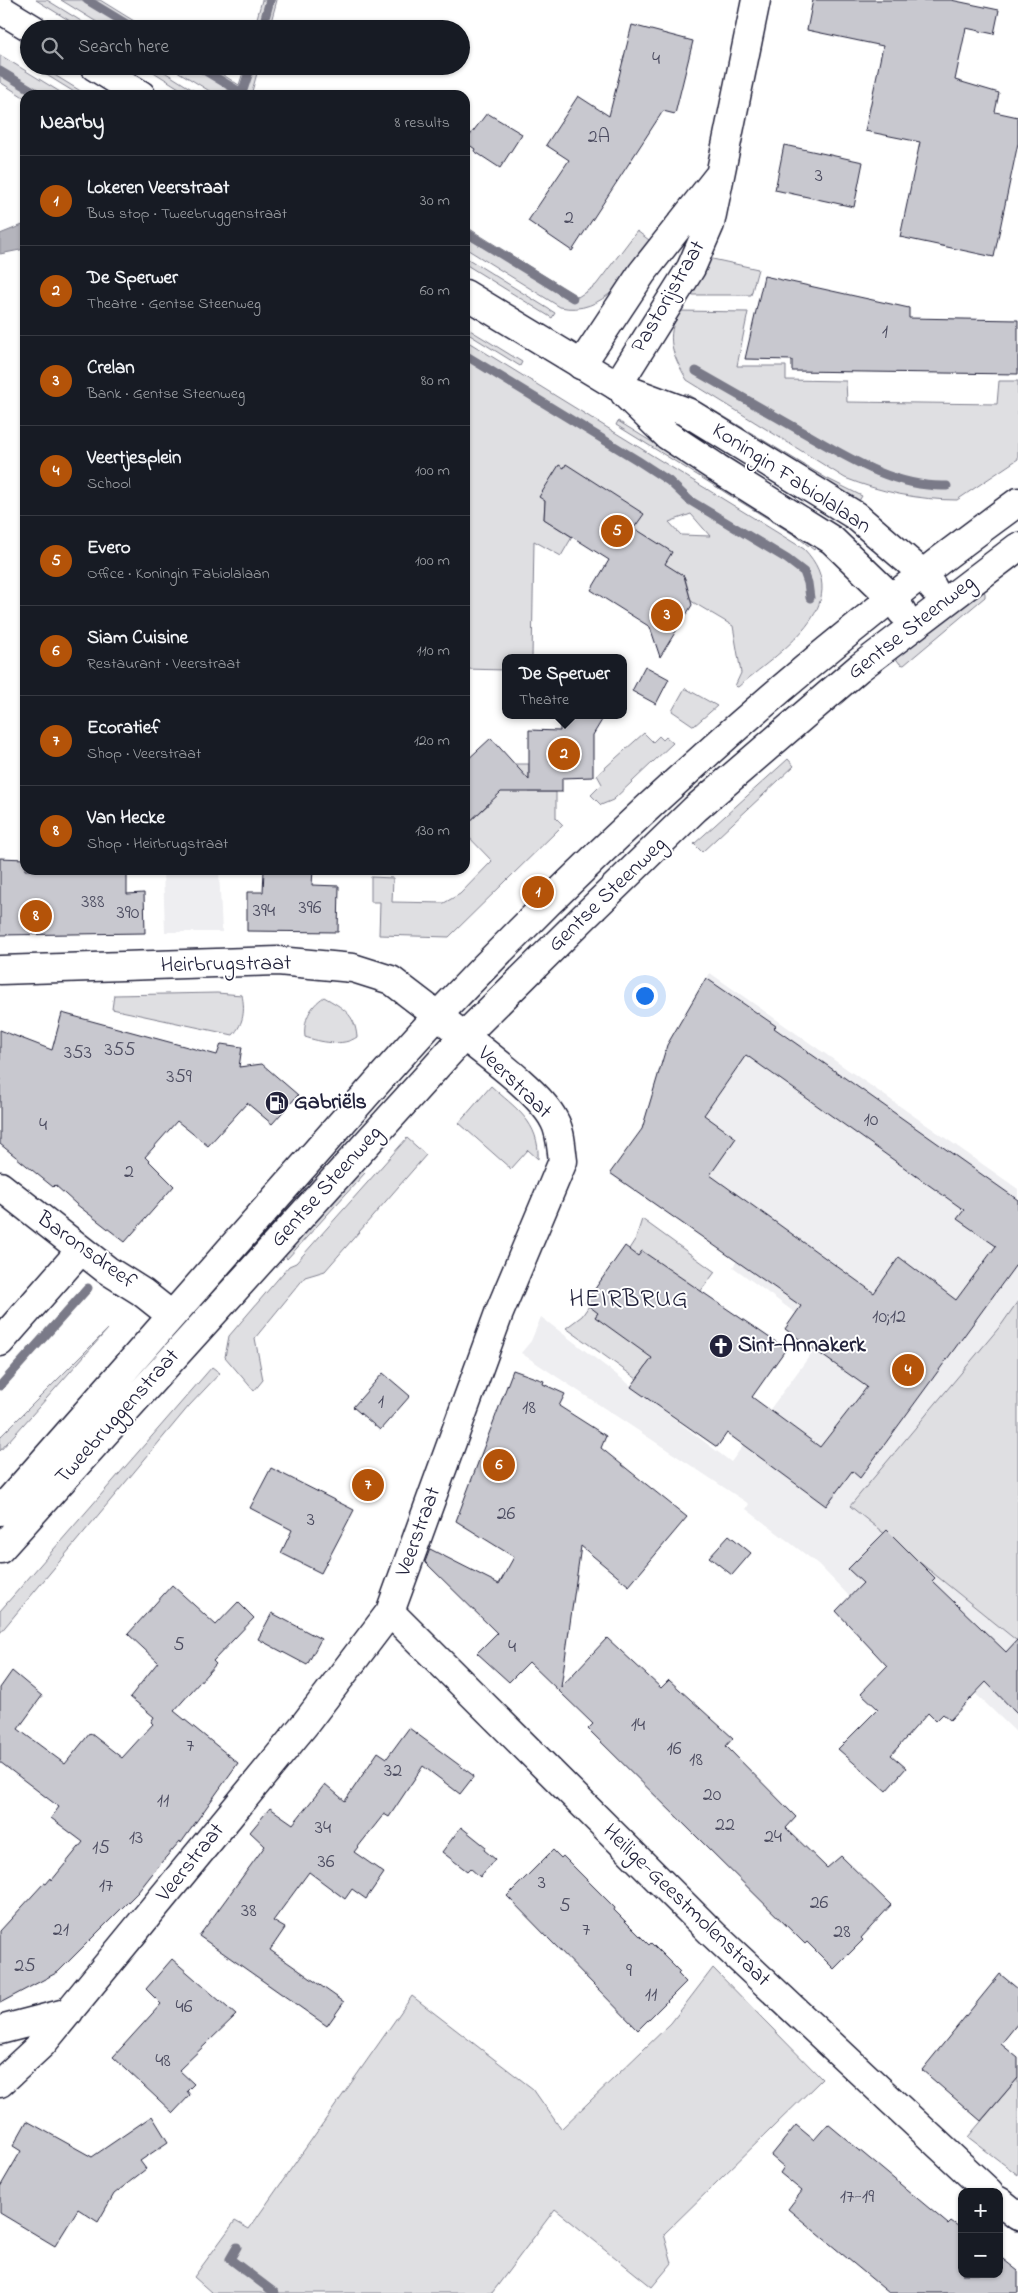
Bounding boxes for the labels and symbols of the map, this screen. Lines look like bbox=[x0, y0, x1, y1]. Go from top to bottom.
house number: 4 bbox=[652, 45, 660, 74]
house number: 2A bbox=[588, 123, 610, 152]
house number: 3 bbox=[815, 162, 823, 191]
house number: 2 bbox=[564, 204, 574, 233]
street label: Pastorijstraat bbox=[624, 234, 714, 359]
house number: 1 bbox=[882, 318, 888, 347]
street label: Koningin Fabiolalaan bbox=[704, 415, 877, 543]
pin: 5 bbox=[601, 512, 633, 550]
street label: Gentse Steenweg bbox=[841, 568, 983, 689]
pin: 3 bbox=[651, 596, 683, 634]
pin: 2 bbox=[548, 735, 580, 773]
street label: Gentse Steenweg bbox=[541, 830, 676, 961]
pin: 1 bbox=[522, 873, 554, 911]
house number: 388 bbox=[81, 888, 105, 917]
house number: 396 bbox=[298, 894, 322, 923]
pin: 8 bbox=[20, 897, 52, 935]
house number: 394 bbox=[253, 897, 275, 926]
house number: 390 bbox=[117, 899, 140, 928]
street label: Heirbrugstraat bbox=[160, 948, 292, 983]
your location bbox=[632, 983, 658, 1009]
house number: 355 bbox=[104, 1036, 136, 1065]
street label: Veerstraat bbox=[469, 1038, 559, 1127]
house number: 353 bbox=[64, 1039, 92, 1068]
house number: 359 bbox=[166, 1063, 192, 1092]
place label: Gabriëls bbox=[294, 1087, 367, 1119]
fuel station icon: Gabriëls bbox=[264, 1090, 290, 1116]
house number: 10 bbox=[864, 1106, 879, 1135]
house number: 4 bbox=[39, 1111, 47, 1140]
street label: Gentse Steenweg bbox=[263, 1119, 391, 1256]
house number: 2 bbox=[124, 1158, 134, 1187]
street label: Baronsdreef bbox=[29, 1203, 143, 1299]
district label: HEIRBRUG bbox=[569, 1282, 689, 1318]
house number: 10;12 bbox=[872, 1303, 906, 1332]
place label: Sint-Annakerk bbox=[738, 1330, 867, 1362]
church icon: Sint-Annakerk bbox=[708, 1333, 734, 1359]
street label: Tweebruggenstraat bbox=[48, 1341, 189, 1493]
pin: 4 bbox=[892, 1351, 924, 1389]
house number: 1 bbox=[378, 1388, 384, 1417]
house number: 18 bbox=[522, 1394, 536, 1423]
pin: 6 bbox=[483, 1446, 515, 1484]
pin: 7 bbox=[352, 1466, 384, 1504]
street label: Veerstraat bbox=[388, 1482, 450, 1582]
house number: 26 bbox=[497, 1500, 516, 1529]
house number: 3 bbox=[307, 1506, 315, 1535]
house number: 5 bbox=[173, 1631, 185, 1660]
house number: 4 bbox=[508, 1633, 516, 1662]
house number: 14 bbox=[631, 1711, 645, 1740]
house number: 7 bbox=[186, 1732, 194, 1761]
house number: 16 bbox=[666, 1735, 682, 1764]
house number: 18 bbox=[689, 1746, 703, 1775]
house number: 32 bbox=[384, 1757, 402, 1786]
house number: 20 bbox=[703, 1781, 722, 1810]
house number: 11 bbox=[157, 1787, 169, 1816]
house number: 22 bbox=[715, 1811, 735, 1840]
house number: 34 bbox=[315, 1814, 331, 1843]
street label: Veerstraat bbox=[149, 1816, 233, 1910]
street label: Heilige-Geestmolenstraat bbox=[594, 1817, 778, 1996]
house number: 24 bbox=[764, 1823, 782, 1852]
house number: 13 bbox=[129, 1824, 143, 1853]
house number: 15 bbox=[92, 1834, 110, 1863]
house number: 36 bbox=[317, 1848, 335, 1877]
house number: 3 bbox=[538, 1869, 546, 1898]
house number: 17 bbox=[99, 1872, 113, 1901]
house number: 26 bbox=[810, 1889, 829, 1918]
house number: 5 bbox=[559, 1892, 571, 1921]
house number: 38 bbox=[241, 1897, 257, 1926]
house number: 21 bbox=[53, 1916, 69, 1945]
house number: 7 bbox=[582, 1916, 590, 1945]
house number: 28 bbox=[833, 1918, 851, 1947]
house number: 25 bbox=[14, 1952, 36, 1981]
house number: 9 bbox=[626, 1957, 632, 1986]
house number: 11 bbox=[645, 1981, 657, 2010]
house number: 46 bbox=[175, 1993, 193, 2022]
house number: 48 bbox=[155, 2047, 171, 2076]
house number: 17-19 bbox=[840, 2183, 874, 2212]

